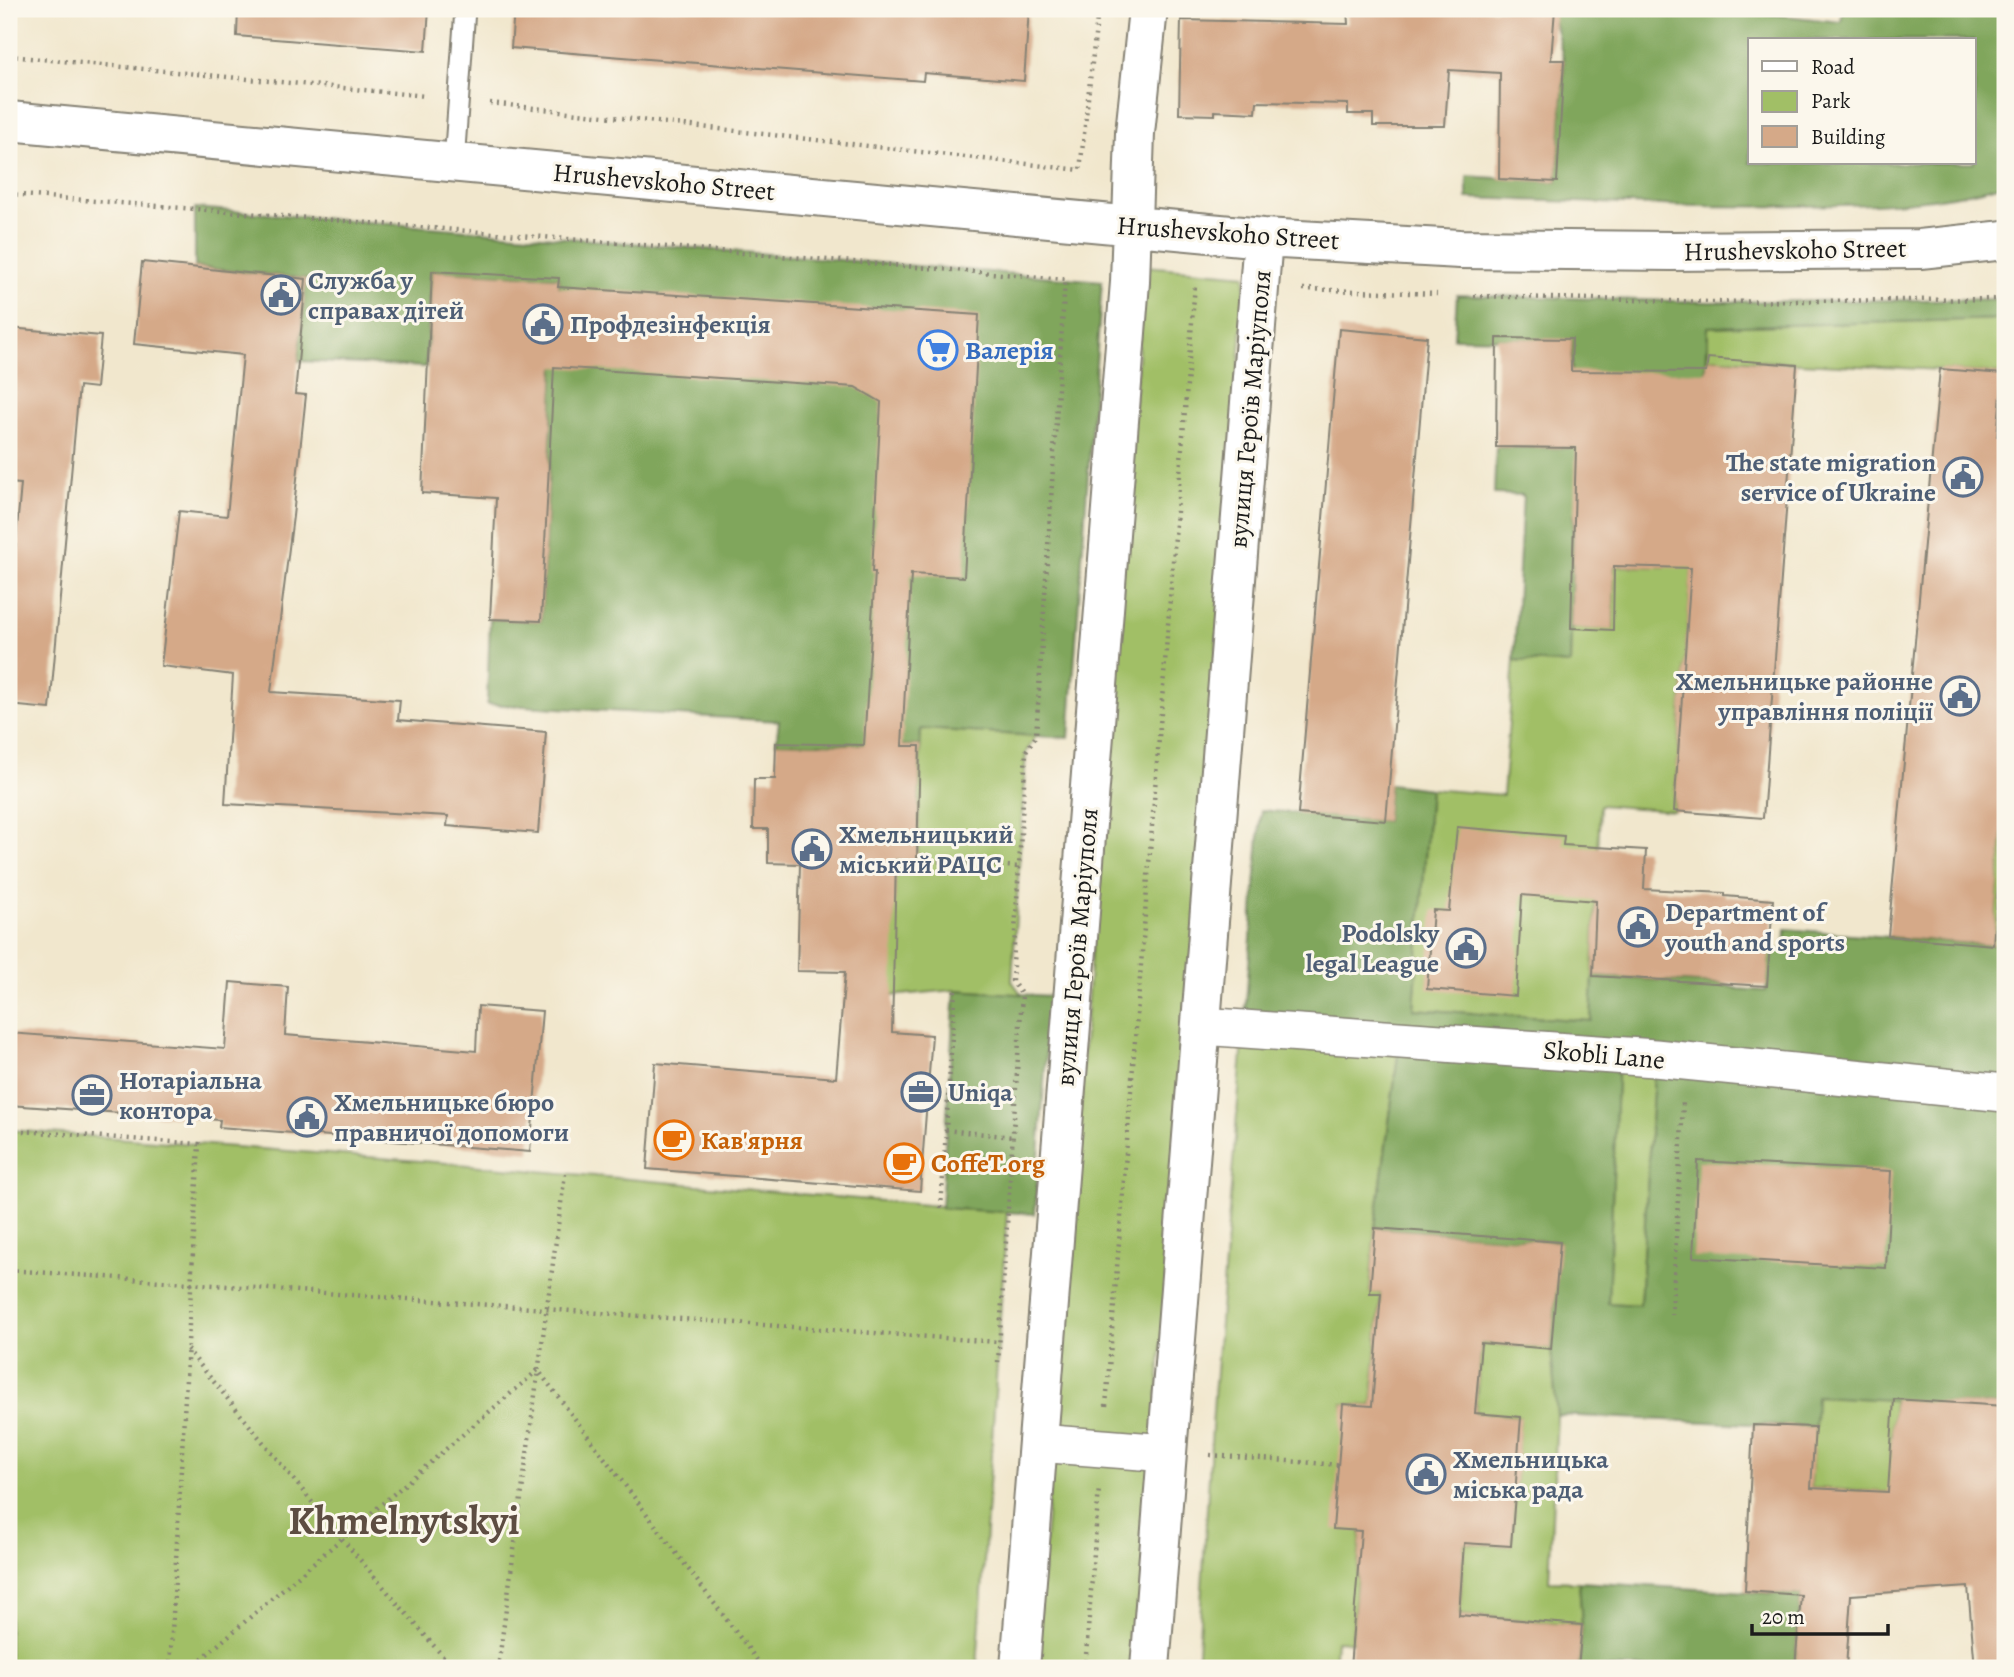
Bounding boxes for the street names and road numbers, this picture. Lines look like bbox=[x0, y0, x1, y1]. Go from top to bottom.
street label: Hrushevskoho Street bbox=[552, 155, 777, 209]
street label: Hrushevskoho Street bbox=[1116, 208, 1341, 258]
street label: Hrushevskoho Street bbox=[1683, 231, 1907, 269]
street label: вулиця Героїв Маріуполя bbox=[1220, 269, 1280, 549]
street label: вулиця Героїв Маріуполя bbox=[1047, 807, 1107, 1087]
street label: Skobli Lane bbox=[1542, 1032, 1666, 1078]

